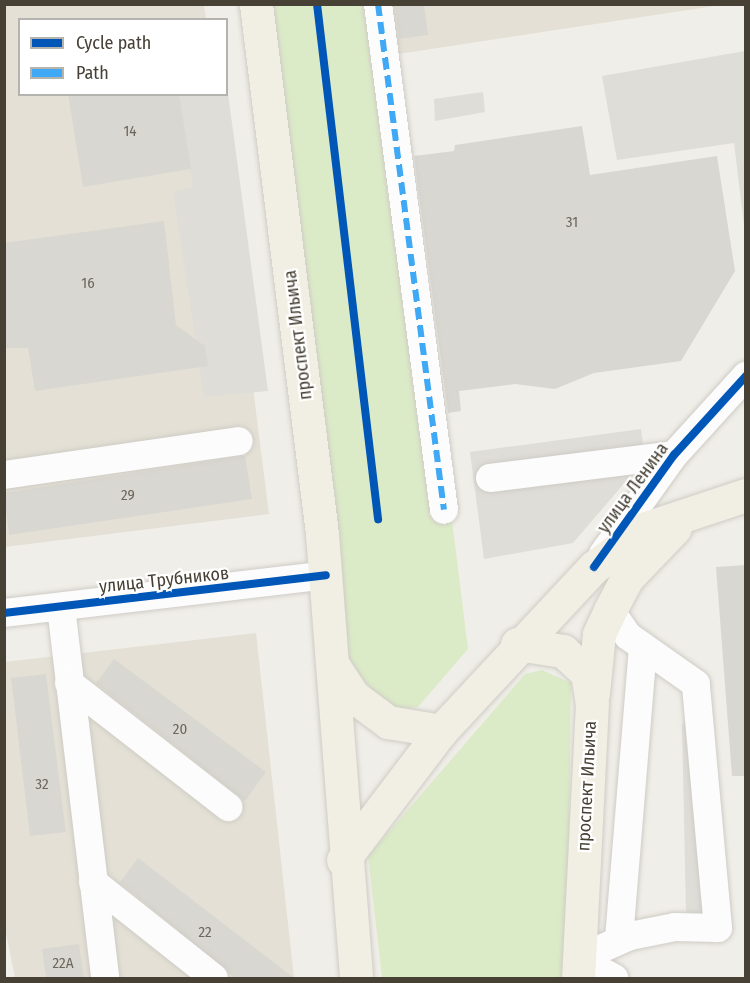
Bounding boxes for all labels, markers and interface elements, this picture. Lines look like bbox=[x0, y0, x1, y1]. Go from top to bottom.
legend bbox=[18, 18, 228, 96]
text: Cycle path bbox=[76, 32, 151, 54]
text: Path bbox=[76, 62, 109, 84]
house number: 14 bbox=[123, 123, 137, 141]
house number: 31 bbox=[566, 214, 578, 232]
street label: проспект Ильича bbox=[279, 269, 317, 401]
house number: 16 bbox=[81, 275, 95, 293]
street label: улица Ленина bbox=[593, 439, 673, 537]
house number: 29 bbox=[121, 487, 135, 505]
street label: улица Трубников bbox=[98, 562, 230, 598]
street label: проспект Ильича bbox=[573, 720, 601, 852]
house number: 20 bbox=[173, 721, 187, 739]
house number: 32 bbox=[35, 776, 49, 794]
house number: 22 bbox=[198, 924, 212, 942]
house number: 22А bbox=[52, 955, 74, 973]

